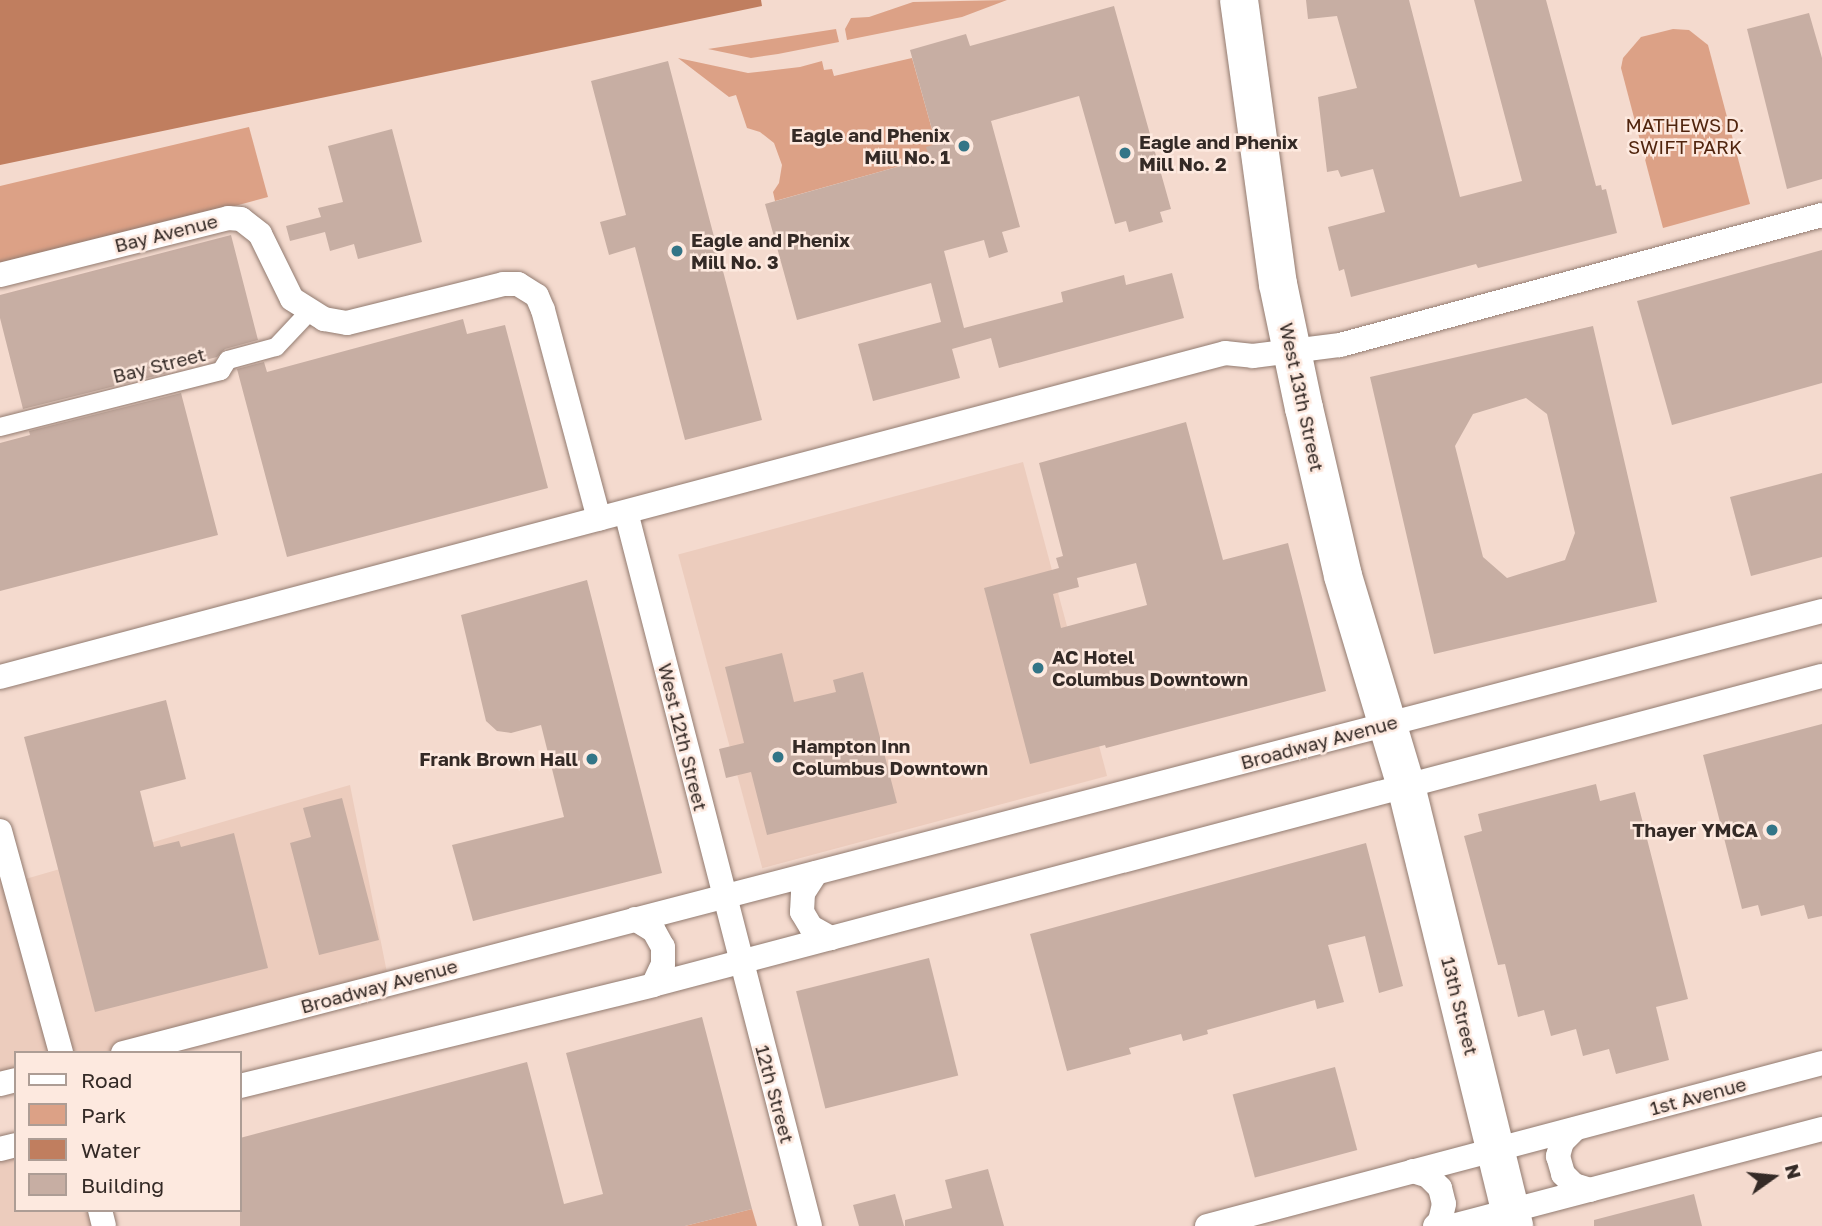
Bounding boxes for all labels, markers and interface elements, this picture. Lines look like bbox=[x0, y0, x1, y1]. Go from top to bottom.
park label: MATHEWS D. SWIFT PARK bbox=[1626, 114, 1744, 158]
place label: Eagle and Phenix Mill No. 1 bbox=[791, 124, 950, 168]
place label: Eagle and Phenix Mill No. 2 bbox=[1139, 131, 1298, 175]
marker: Eagle and Phenix Mill No. 1 bbox=[956, 138, 972, 154]
marker: Eagle and Phenix Mill No. 2 bbox=[1117, 145, 1133, 161]
street label: Bay Avenue bbox=[112, 209, 220, 257]
place label: Eagle and Phenix Mill No. 3 bbox=[691, 229, 850, 273]
marker: Eagle and Phenix Mill No. 3 bbox=[669, 243, 685, 259]
street label: West 13th Street bbox=[1275, 321, 1329, 473]
street label: Bay Street bbox=[110, 342, 208, 388]
place label: AC Hotel Columbus Downtown bbox=[1052, 646, 1248, 690]
marker: AC Hotel Columbus Downtown bbox=[1030, 660, 1046, 676]
street label: West 12th Street bbox=[654, 661, 712, 813]
street label: Broadway Avenue bbox=[1238, 710, 1400, 774]
place label: Hampton Inn Columbus Downtown bbox=[792, 735, 988, 779]
place label: Frank Brown Hall bbox=[419, 748, 578, 770]
marker: Hampton Inn Columbus Downtown bbox=[770, 749, 786, 765]
marker: Frank Brown Hall bbox=[584, 751, 600, 767]
place label: Thayer YMCA bbox=[1632, 819, 1758, 841]
marker: Thayer YMCA bbox=[1764, 822, 1780, 838]
street label: Broadway Avenue bbox=[298, 954, 460, 1018]
street label: 13th Street bbox=[1437, 954, 1483, 1058]
street label: 12th Street bbox=[751, 1043, 799, 1145]
legend bbox=[14, 1051, 242, 1212]
text: Road bbox=[81, 1067, 132, 1093]
street label: 1st Avenue bbox=[1647, 1072, 1749, 1120]
text: Park bbox=[81, 1102, 126, 1128]
text: Water bbox=[81, 1137, 141, 1163]
north arrow bbox=[1738, 1142, 1808, 1212]
text: N bbox=[1781, 1161, 1807, 1181]
text: Building bbox=[81, 1172, 164, 1198]

